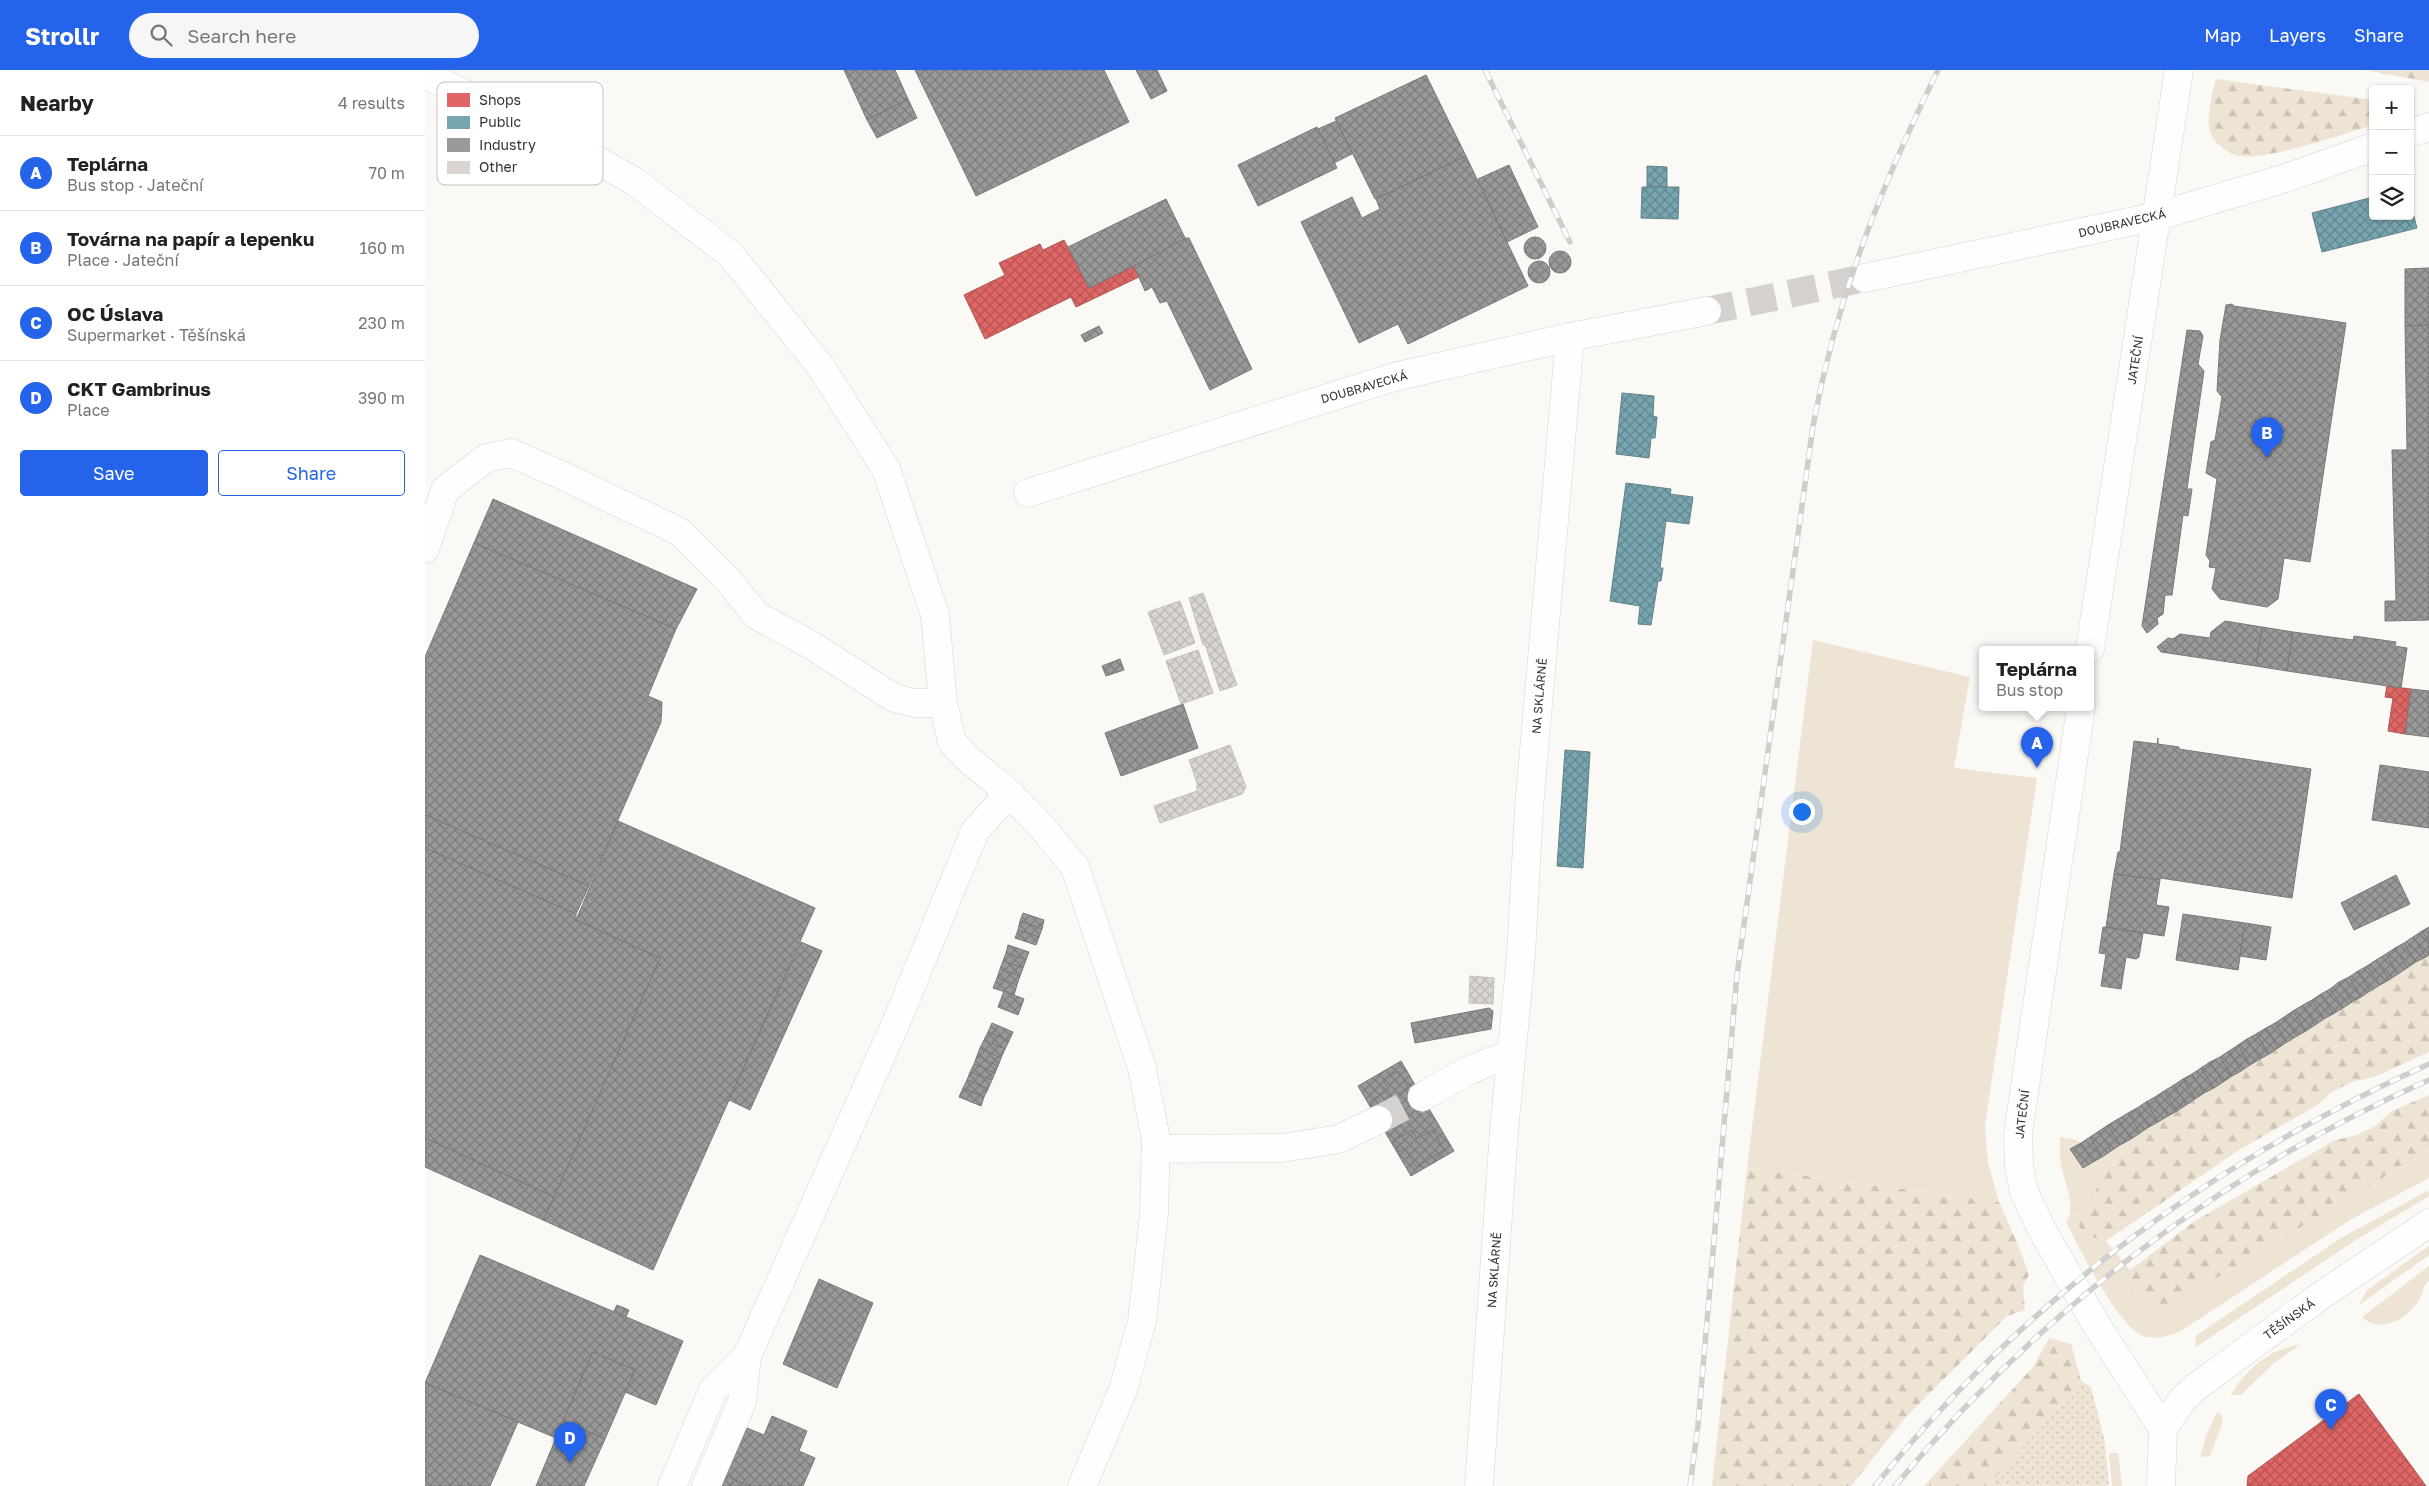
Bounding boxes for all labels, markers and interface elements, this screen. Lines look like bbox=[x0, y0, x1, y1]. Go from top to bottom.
search box bbox=[129, 13, 479, 58]
text: Strollr bbox=[25, 21, 99, 50]
icon: search bbox=[147, 21, 175, 49]
text: Search here bbox=[187, 24, 296, 47]
text: Map bbox=[2204, 24, 2241, 46]
text: Layers bbox=[2269, 24, 2326, 46]
text: Share bbox=[2354, 24, 2404, 46]
legend bbox=[437, 82, 603, 185]
map controls bbox=[2369, 85, 2414, 220]
button: + bbox=[2369, 85, 2414, 130]
text: Nearby bbox=[20, 90, 94, 116]
text: Shops bbox=[479, 91, 521, 108]
text: 4 results bbox=[338, 93, 405, 113]
text: Public bbox=[479, 113, 521, 130]
button: − bbox=[2369, 130, 2414, 175]
text: Industry bbox=[479, 136, 536, 153]
text: Teplárna bbox=[67, 152, 148, 175]
text: Other bbox=[479, 158, 518, 175]
text: A bbox=[30, 163, 42, 183]
text: 70 m bbox=[368, 163, 405, 183]
text: Bus stop · Jateční bbox=[67, 175, 203, 195]
button: layers bbox=[2369, 175, 2414, 220]
street label: DOUBRAVECKÁ bbox=[2077, 206, 2167, 240]
text: Továrna na papír a lepenku bbox=[67, 227, 314, 250]
text: B bbox=[30, 238, 42, 258]
text: 160 m bbox=[359, 238, 405, 258]
text: Place · Jateční bbox=[67, 250, 179, 270]
text: OC Úslava bbox=[67, 302, 163, 325]
text: C bbox=[30, 313, 42, 333]
text: 230 m bbox=[358, 313, 405, 333]
text: Supermarket · Těšínská bbox=[67, 325, 246, 345]
street label: JATEČNÍ bbox=[2124, 333, 2146, 385]
street label: DOUBRAVECKÁ bbox=[1319, 367, 1409, 407]
text: CKT Gambrinus bbox=[67, 377, 211, 400]
text: D bbox=[30, 388, 42, 408]
text: 390 m bbox=[358, 388, 405, 408]
text: Place bbox=[67, 400, 110, 420]
pin: B bbox=[2251, 417, 2283, 458]
button: Save bbox=[20, 450, 208, 496]
button: Share bbox=[218, 450, 405, 496]
popup bbox=[1979, 646, 2094, 711]
text: Teplárna bbox=[1996, 657, 2077, 680]
street label: NA SKLÁRNĚ bbox=[1528, 658, 1550, 734]
text: Bus stop bbox=[1996, 680, 2063, 700]
pin: A bbox=[2021, 727, 2053, 768]
your location bbox=[1789, 799, 1815, 825]
street label: JATEČNÍ bbox=[2012, 1087, 2033, 1139]
street label: NA SKLÁRNĚ bbox=[1484, 1232, 1504, 1308]
street label: TĚŠÍNSKÁ bbox=[2260, 1295, 2318, 1343]
pin: C bbox=[2315, 1389, 2347, 1430]
pin: D bbox=[554, 1422, 586, 1463]

